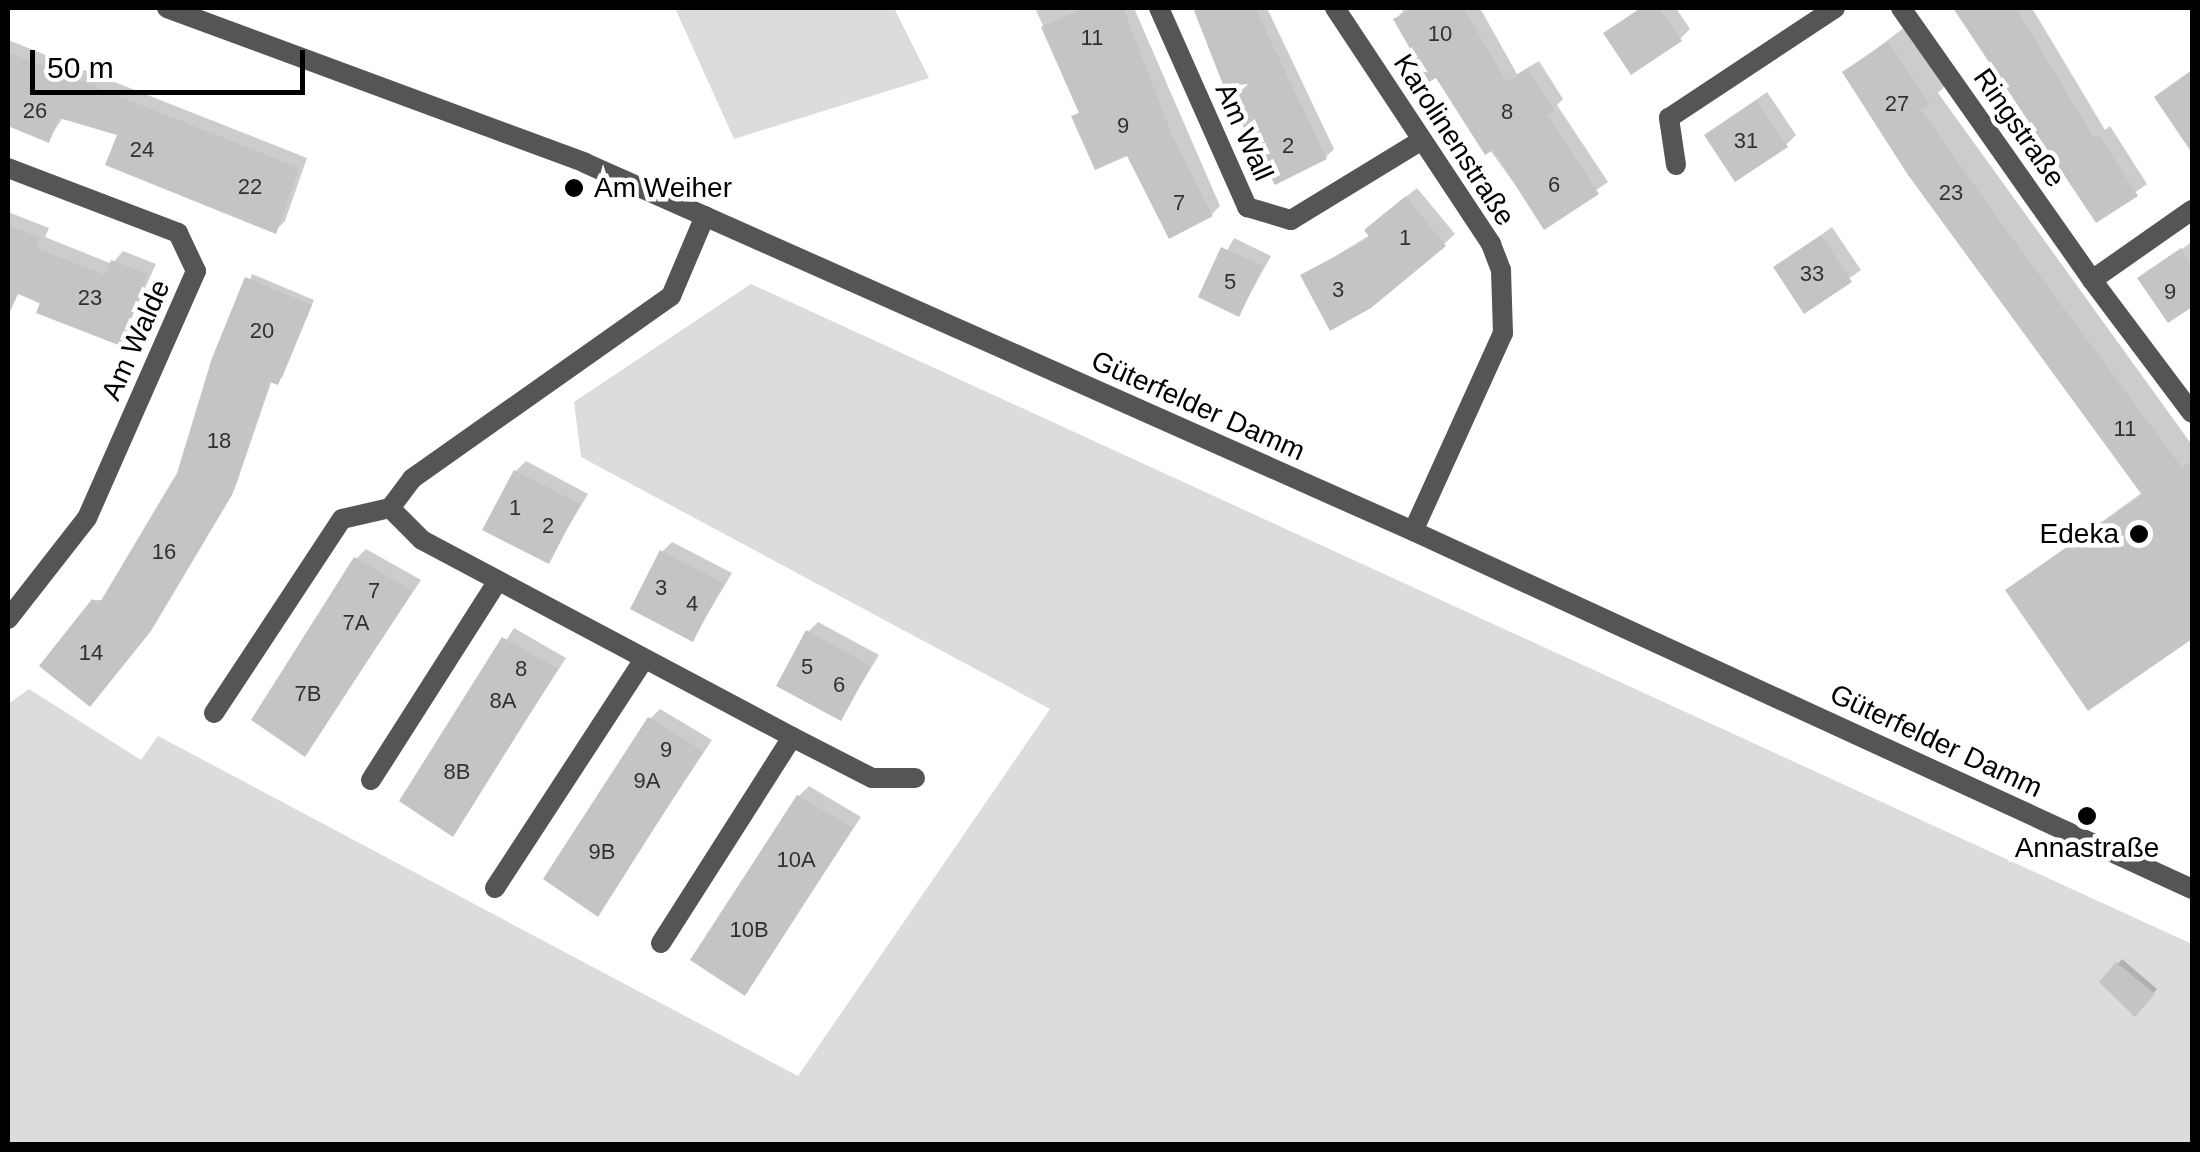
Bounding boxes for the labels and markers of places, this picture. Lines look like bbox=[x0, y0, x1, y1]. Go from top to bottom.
place label: Am Weiher bbox=[594, 171, 732, 205]
marker: Am Weiher bbox=[563, 177, 585, 199]
place label: Edeka bbox=[2040, 517, 2119, 551]
marker: Edeka bbox=[2128, 523, 2150, 545]
marker: Annastraße bbox=[2076, 805, 2098, 827]
place label: Annastraße bbox=[2015, 831, 2159, 865]

